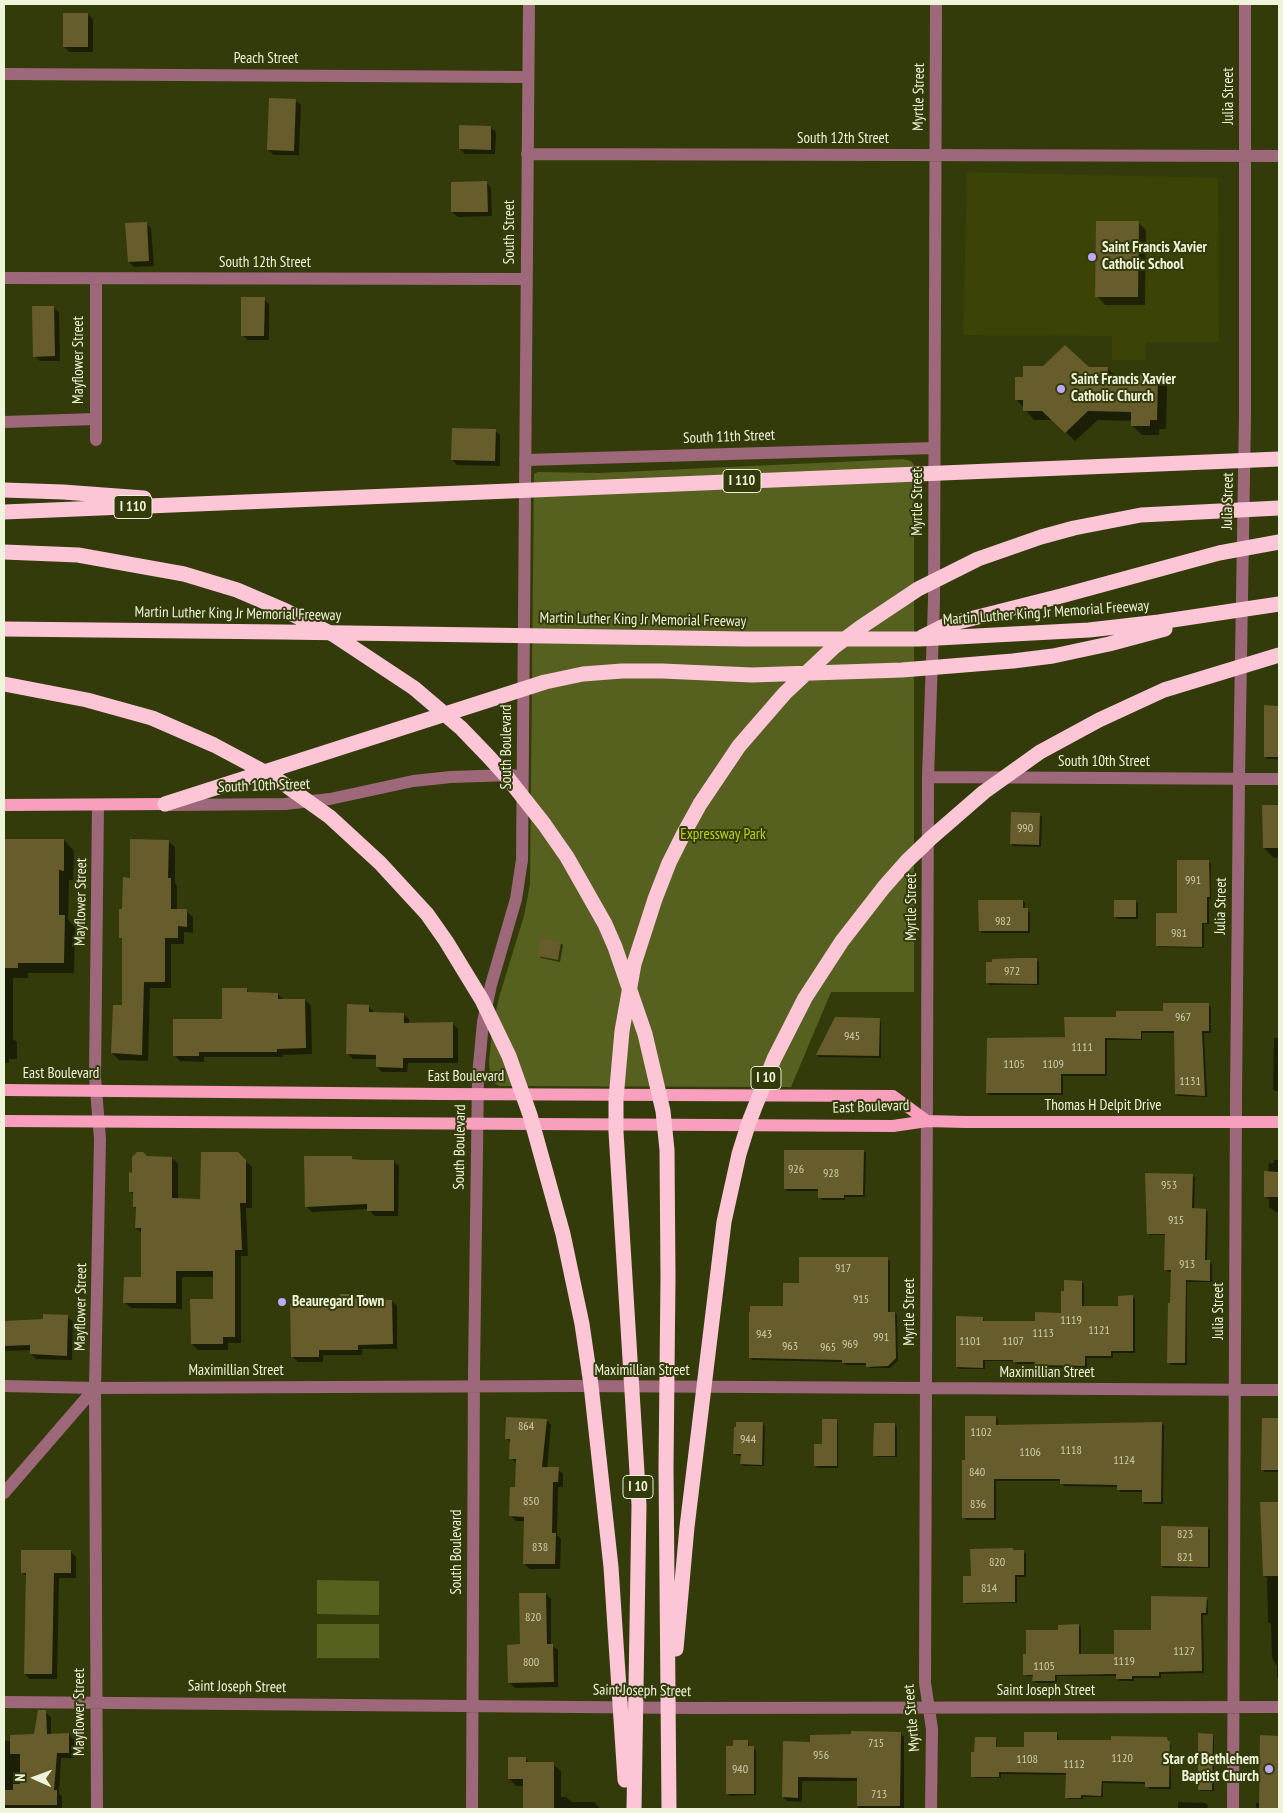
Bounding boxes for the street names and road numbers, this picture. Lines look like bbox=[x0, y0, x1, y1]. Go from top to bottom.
street label: Peach Street bbox=[234, 50, 298, 68]
street label: Myrtle Street bbox=[909, 63, 929, 131]
street label: Julia Street bbox=[1220, 67, 1238, 125]
street label: South 12th Street bbox=[797, 130, 889, 148]
street label: South Street bbox=[501, 200, 519, 264]
street label: South 12th Street bbox=[219, 254, 311, 272]
street label: Mayflower Street bbox=[70, 316, 88, 404]
street label: South 11th Street bbox=[683, 426, 775, 448]
street label: Myrtle Street bbox=[909, 468, 927, 536]
road number: I 110 bbox=[723, 470, 761, 492]
street label: Julia Street bbox=[1219, 472, 1237, 530]
road number: I 110 bbox=[114, 496, 152, 518]
street label: Martin Luther King Jr Memorial Freeway bbox=[942, 597, 1150, 629]
street label: Martin Luther King Jr Memorial Freeway bbox=[135, 603, 341, 625]
street label: Martin Luther King Jr Memorial Freeway bbox=[540, 609, 746, 631]
street label: South Boulevard bbox=[498, 704, 516, 790]
street label: South 10th Street bbox=[1058, 753, 1150, 771]
street label: South 10th Street bbox=[218, 775, 310, 797]
street label: Mayflower Street bbox=[71, 858, 91, 946]
street label: Myrtle Street bbox=[903, 873, 921, 941]
street label: Julia Street bbox=[1212, 877, 1230, 935]
street label: East Boulevard bbox=[23, 1065, 99, 1083]
road number: I 10 bbox=[751, 1066, 781, 1090]
street label: East Boulevard bbox=[428, 1068, 504, 1086]
street label: East Boulevard bbox=[832, 1097, 910, 1117]
street label: Thomas H Delpit Drive bbox=[1045, 1097, 1161, 1115]
street label: South Boulevard bbox=[450, 1104, 470, 1190]
street label: Mayflower Street bbox=[71, 1263, 91, 1351]
street label: Myrtle Street bbox=[901, 1278, 919, 1346]
street label: Julia Street bbox=[1210, 1282, 1228, 1340]
street label: Maximillian Street bbox=[188, 1362, 284, 1380]
street label: Maximillian Street bbox=[594, 1362, 690, 1380]
street label: Maximillian Street bbox=[999, 1364, 1095, 1382]
road number: I 10 bbox=[623, 1475, 653, 1498]
street label: South Boulevard bbox=[448, 1509, 466, 1595]
street label: Mayflower Street bbox=[71, 1668, 89, 1756]
street label: Saint Joseph Street bbox=[188, 1677, 286, 1697]
street label: Saint Joseph Street bbox=[593, 1681, 691, 1701]
street label: Saint Joseph Street bbox=[997, 1682, 1095, 1700]
street label: Myrtle Street bbox=[900, 1683, 924, 1753]

